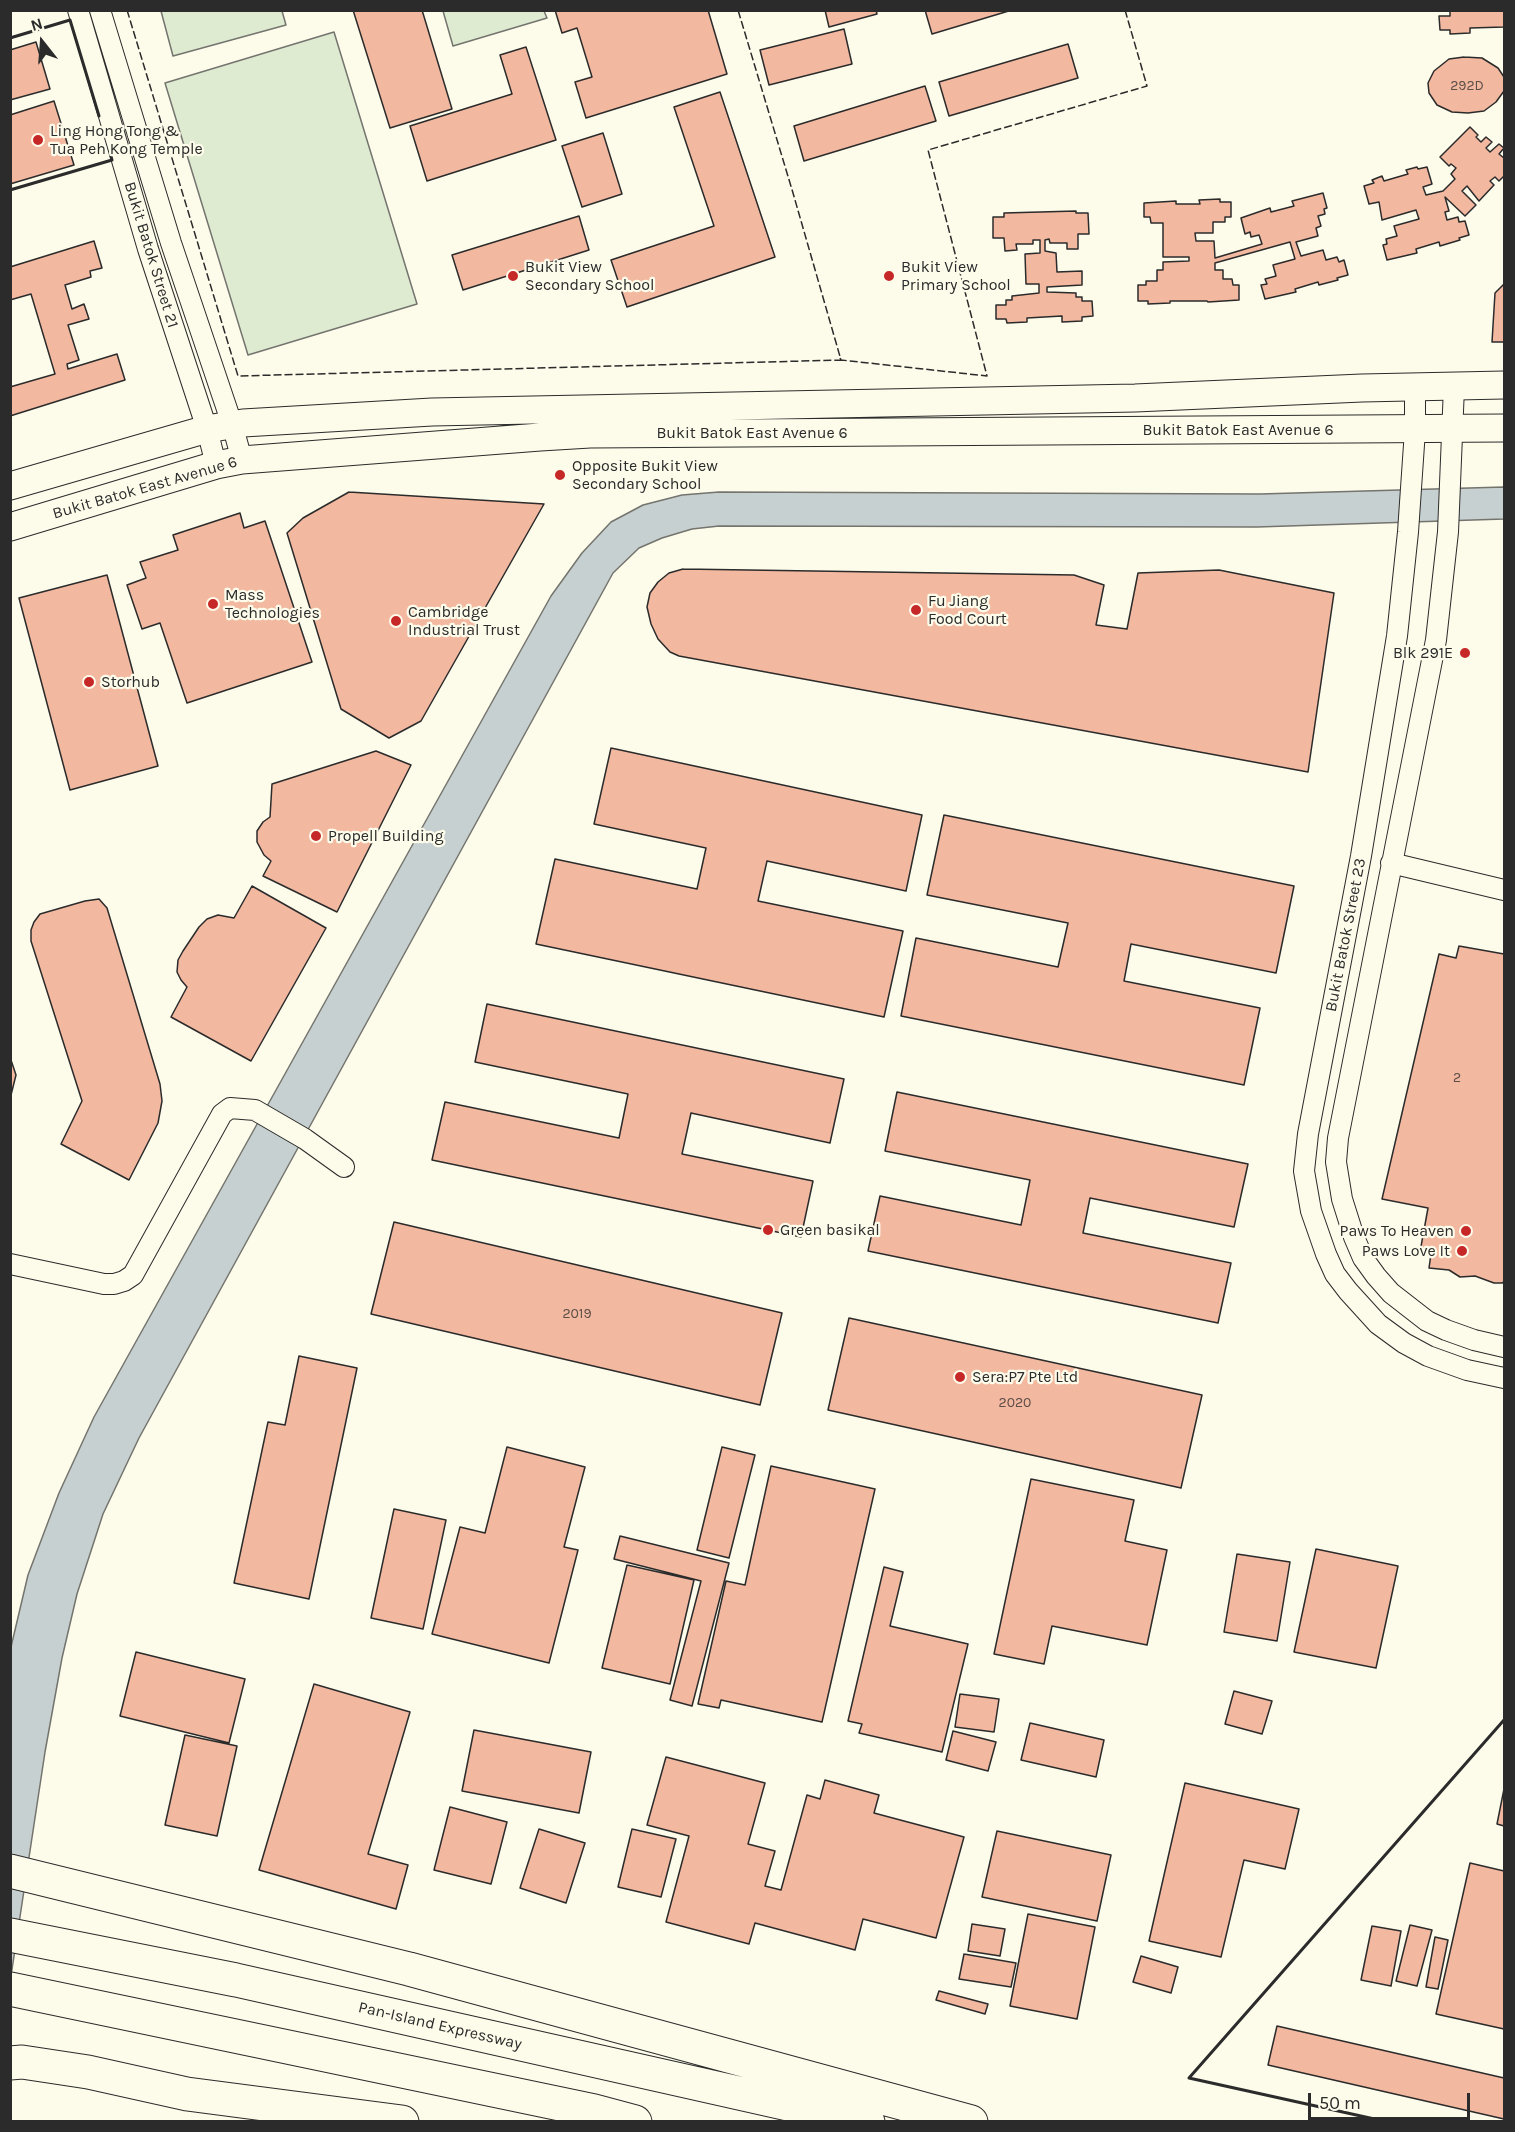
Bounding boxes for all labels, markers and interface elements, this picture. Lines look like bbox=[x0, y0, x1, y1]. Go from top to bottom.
north arrow bbox=[12, 12, 72, 72]
text: N bbox=[28, 14, 45, 35]
house number: 292D bbox=[1450, 78, 1484, 94]
place label: Ling Hong Tong & Tua Peh Kong Temple bbox=[50, 121, 203, 159]
marker: Ling Hong Tong & Tua Peh Kong Temple bbox=[31, 133, 45, 147]
street label: Bukit Batok Street 21 bbox=[120, 180, 182, 330]
place label: Bukit View Secondary School bbox=[525, 257, 654, 295]
place label: Bukit View Primary School bbox=[901, 257, 1011, 295]
marker: Bukit View Secondary School bbox=[506, 269, 520, 283]
marker: Bukit View Primary School bbox=[882, 269, 896, 283]
street label: Bukit Batok East Avenue 6 bbox=[1142, 420, 1334, 440]
street label: Bukit Batok East Avenue 6 bbox=[656, 423, 848, 443]
street label: Bukit Batok East Avenue 6 bbox=[50, 452, 240, 524]
place label: Opposite Bukit View Secondary School bbox=[572, 456, 718, 494]
marker: Opposite Bukit View Secondary School bbox=[553, 468, 567, 482]
place label: Mass Technologies bbox=[225, 585, 320, 623]
place label: Fu Jiang Food Court bbox=[928, 591, 1007, 629]
marker: Mass Technologies bbox=[206, 597, 220, 611]
place label: Cambridge Industrial Trust bbox=[408, 602, 520, 640]
marker: Fu Jiang Food Court bbox=[909, 603, 923, 617]
marker: Cambridge Industrial Trust bbox=[389, 614, 403, 628]
place label: Blk 291E bbox=[1393, 643, 1453, 663]
marker: Blk 291E bbox=[1458, 646, 1472, 660]
place label: Storhub bbox=[101, 672, 160, 692]
marker: Storhub bbox=[82, 675, 96, 689]
place label: Propell Building bbox=[328, 826, 444, 846]
marker: Propell Building bbox=[309, 829, 323, 843]
street label: Bukit Batok Street 23 bbox=[1322, 857, 1370, 1013]
house number: 2 bbox=[1453, 1070, 1461, 1086]
place label: Green basikal bbox=[780, 1220, 880, 1240]
place label: Paws To Heaven bbox=[1340, 1221, 1454, 1241]
marker: Green basikal bbox=[761, 1223, 775, 1237]
marker: Paws To Heaven bbox=[1459, 1224, 1473, 1238]
place label: Paws Love It bbox=[1362, 1241, 1450, 1261]
marker: Paws Love It bbox=[1455, 1244, 1469, 1258]
house number: 2019 bbox=[562, 1306, 592, 1322]
place label: Sera:P7 Pte Ltd bbox=[972, 1367, 1078, 1387]
marker: Sera:P7 Pte Ltd bbox=[953, 1370, 967, 1384]
house number: 2020 bbox=[999, 1395, 1031, 1411]
street label: Pan-Island Expressway bbox=[356, 1998, 524, 2054]
scale bar bbox=[1311, 2081, 1473, 2119]
text: 50 m bbox=[1319, 2092, 1361, 2114]

